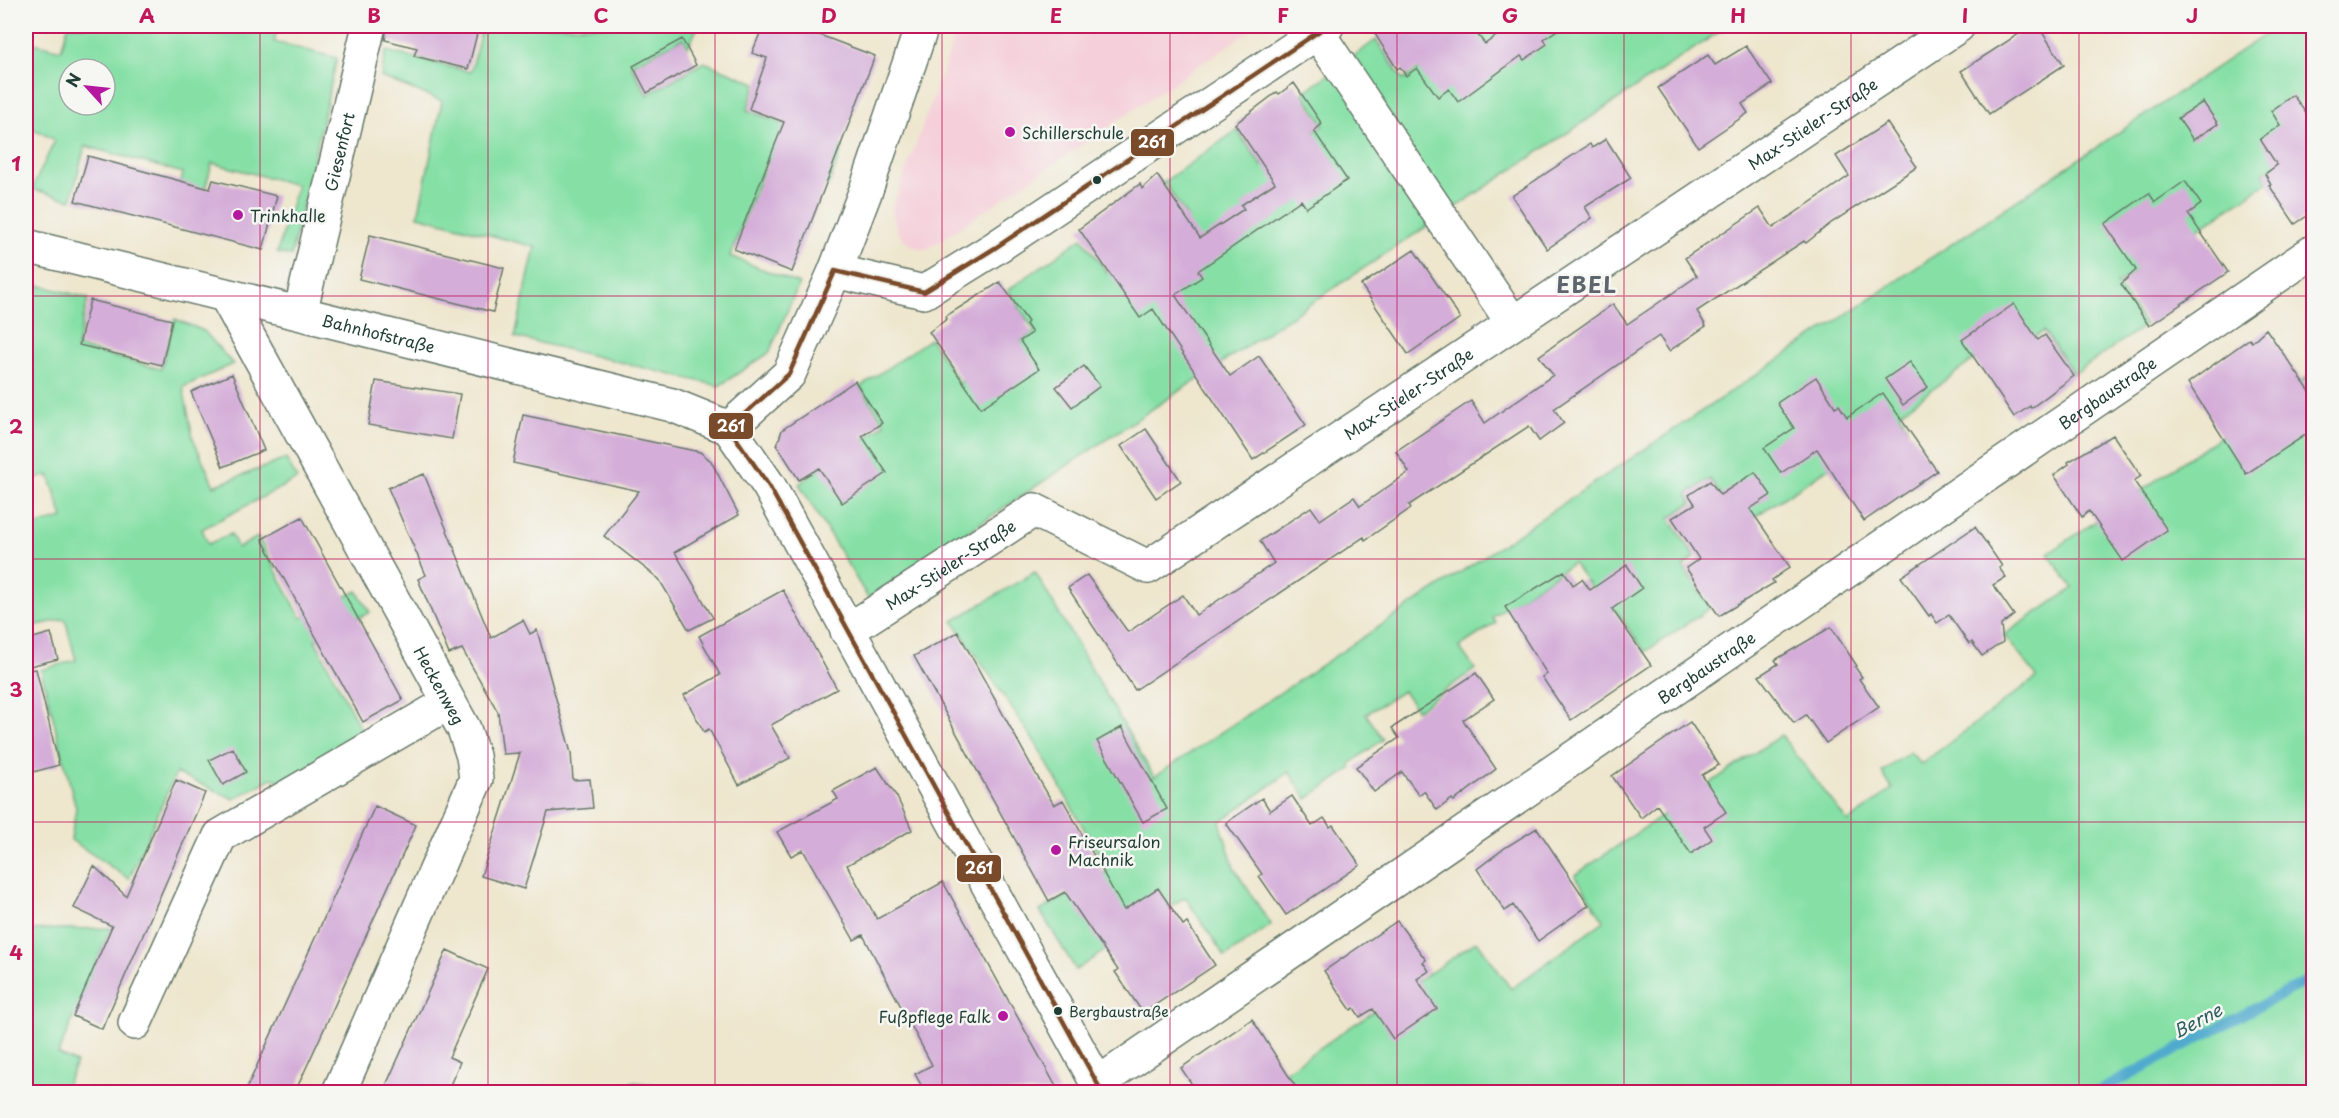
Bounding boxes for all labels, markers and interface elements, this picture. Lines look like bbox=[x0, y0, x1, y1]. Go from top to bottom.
text: A bbox=[139, 0, 155, 30]
text: B bbox=[367, 0, 381, 30]
text: C bbox=[593, 0, 609, 30]
text: D bbox=[821, 0, 837, 30]
text: E bbox=[1050, 0, 1062, 30]
text: F bbox=[1277, 0, 1289, 30]
text: G bbox=[1502, 0, 1518, 30]
text: H bbox=[1730, 0, 1746, 30]
text: I bbox=[1962, 0, 1968, 30]
text: J bbox=[2186, 0, 2198, 30]
north arrow bbox=[57, 57, 117, 117]
text: N bbox=[59, 69, 86, 91]
street label: Max-Stieler-Straße bbox=[1743, 71, 1882, 175]
street label: Giesenfort bbox=[318, 109, 360, 194]
place label: Schillerschule bbox=[1022, 120, 1124, 144]
marker: Schillerschule bbox=[1003, 125, 1017, 139]
line badge: 261 bbox=[1130, 128, 1175, 157]
text: 261 bbox=[1138, 129, 1167, 153]
text: 1 bbox=[11, 148, 21, 178]
unlabelled marker bbox=[1091, 174, 1103, 186]
place label: Trinkhalle bbox=[250, 203, 326, 227]
marker: Trinkhalle bbox=[231, 208, 245, 222]
district label: EBEL bbox=[1556, 267, 1618, 300]
street label: Bahnhofstraße bbox=[319, 307, 438, 358]
street label: Max-Stieler-Straße bbox=[1339, 341, 1478, 445]
street label: Bergbaustraße bbox=[2053, 351, 2161, 435]
text: 2 bbox=[9, 411, 23, 441]
line badge: 261 bbox=[708, 412, 754, 440]
text: 261 bbox=[717, 413, 746, 437]
street label: Max-Stieler-Straße bbox=[880, 513, 1020, 615]
street label: Bergbaustraße bbox=[1652, 625, 1760, 709]
street label: Heckenweg bbox=[409, 641, 471, 729]
text: 3 bbox=[9, 674, 23, 704]
place label: Friseursalon Machnik bbox=[1068, 829, 1161, 871]
marker: Friseursalon Machnik bbox=[1049, 843, 1063, 857]
line badge: 261 bbox=[956, 854, 1002, 883]
text: 261 bbox=[965, 855, 994, 879]
text: 4 bbox=[9, 937, 23, 967]
water label: Berne bbox=[2167, 995, 2227, 1044]
place label: Bergbaustraße bbox=[1069, 1001, 1169, 1022]
place label: Fußpflege Falk bbox=[878, 1004, 991, 1028]
marker: Bergbaustraße bbox=[1052, 1005, 1064, 1017]
marker: Fußpflege Falk bbox=[996, 1009, 1010, 1023]

